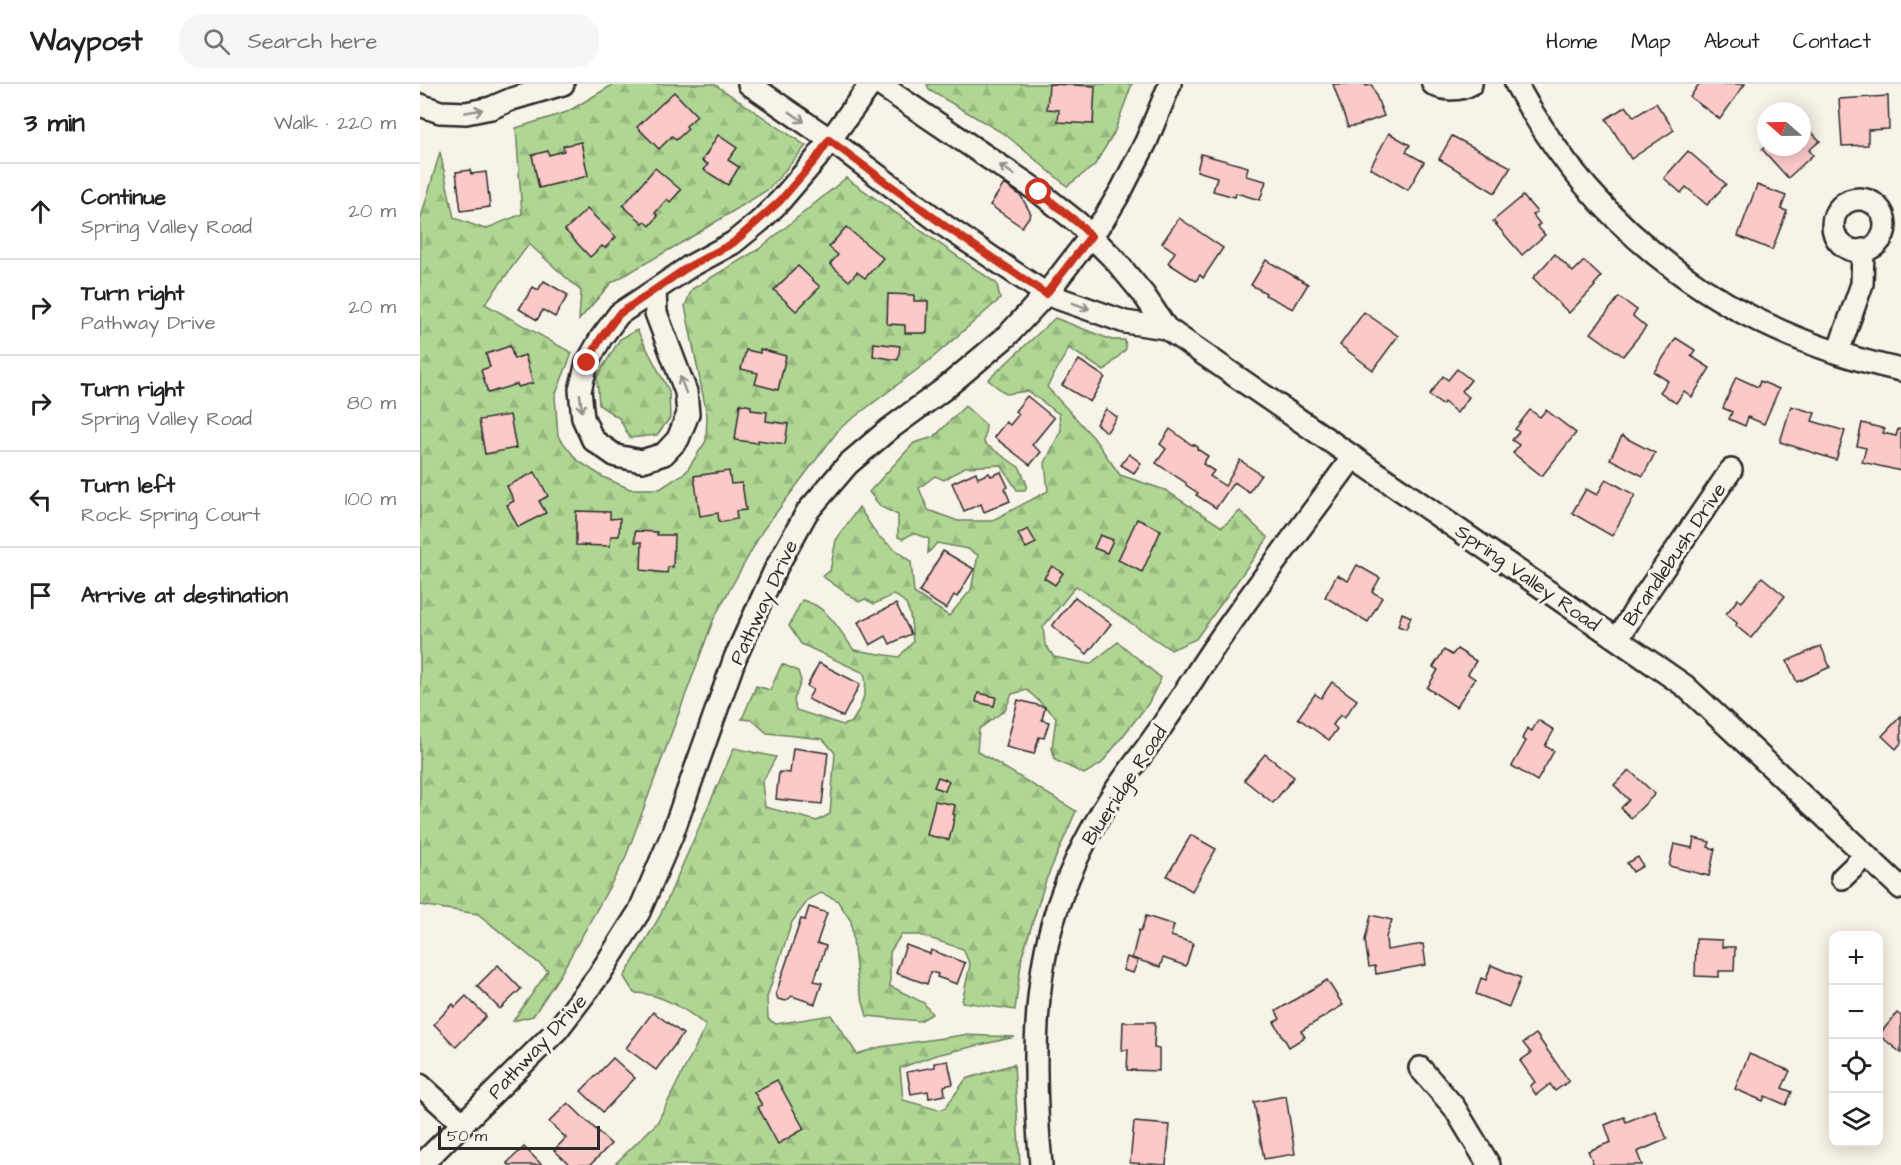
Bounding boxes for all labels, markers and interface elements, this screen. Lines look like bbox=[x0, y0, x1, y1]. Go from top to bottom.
search box bbox=[179, 14, 599, 68]
text: Waypost bbox=[30, 22, 143, 61]
icon: search bbox=[200, 25, 233, 58]
text: Search here bbox=[248, 26, 378, 57]
text: Home bbox=[1546, 27, 1598, 56]
text: Map bbox=[1631, 27, 1671, 56]
text: About bbox=[1704, 27, 1760, 56]
text: Contact bbox=[1793, 27, 1871, 56]
north arrow bbox=[1757, 102, 1811, 156]
text: 3 min bbox=[24, 105, 85, 141]
one-way arrow bbox=[464, 105, 483, 116]
text: Walk · 220 m bbox=[274, 109, 396, 137]
one-way arrow bbox=[789, 111, 805, 123]
one-way arrow bbox=[999, 164, 1016, 176]
route start bbox=[1025, 178, 1051, 204]
text: Continue bbox=[81, 182, 166, 213]
icon: ahead bbox=[24, 195, 57, 228]
text: 20 m bbox=[348, 197, 396, 225]
text: Spring Valley Road bbox=[81, 213, 252, 241]
text: Turn right bbox=[81, 278, 184, 309]
icon: right bbox=[24, 291, 57, 324]
text: 20 m bbox=[348, 293, 396, 321]
one-way arrow bbox=[1071, 302, 1090, 313]
text: Pathway Drive bbox=[81, 309, 215, 337]
route end bbox=[573, 349, 599, 375]
text: Turn right bbox=[81, 374, 184, 405]
one-way arrow bbox=[676, 376, 687, 394]
icon: right bbox=[24, 387, 57, 420]
text: 80 m bbox=[347, 389, 396, 417]
one-way arrow bbox=[576, 392, 587, 412]
text: Spring Valley Road bbox=[81, 405, 252, 433]
text: Turn left bbox=[81, 470, 175, 501]
street label: Brandlebush Drive bbox=[1616, 477, 1733, 632]
icon: left bbox=[24, 483, 57, 516]
text: 100 m bbox=[345, 485, 396, 513]
text: Rock Spring Court bbox=[81, 501, 261, 529]
street label: Spring Valley Road bbox=[1449, 517, 1606, 639]
street label: Pathway Drive bbox=[723, 535, 806, 670]
icon: arrive bbox=[24, 579, 57, 612]
text: Arrive at destination bbox=[81, 580, 288, 611]
street label: Blueridge Road bbox=[1076, 720, 1175, 851]
map controls bbox=[1829, 931, 1883, 1147]
button: + bbox=[1829, 931, 1883, 985]
button: − bbox=[1829, 985, 1883, 1039]
street label: Pathway Drive bbox=[482, 988, 595, 1106]
button: locate bbox=[1829, 1039, 1883, 1093]
button: layers bbox=[1829, 1093, 1883, 1147]
scale bar bbox=[438, 1123, 600, 1150]
text: 50 m bbox=[447, 1125, 487, 1147]

